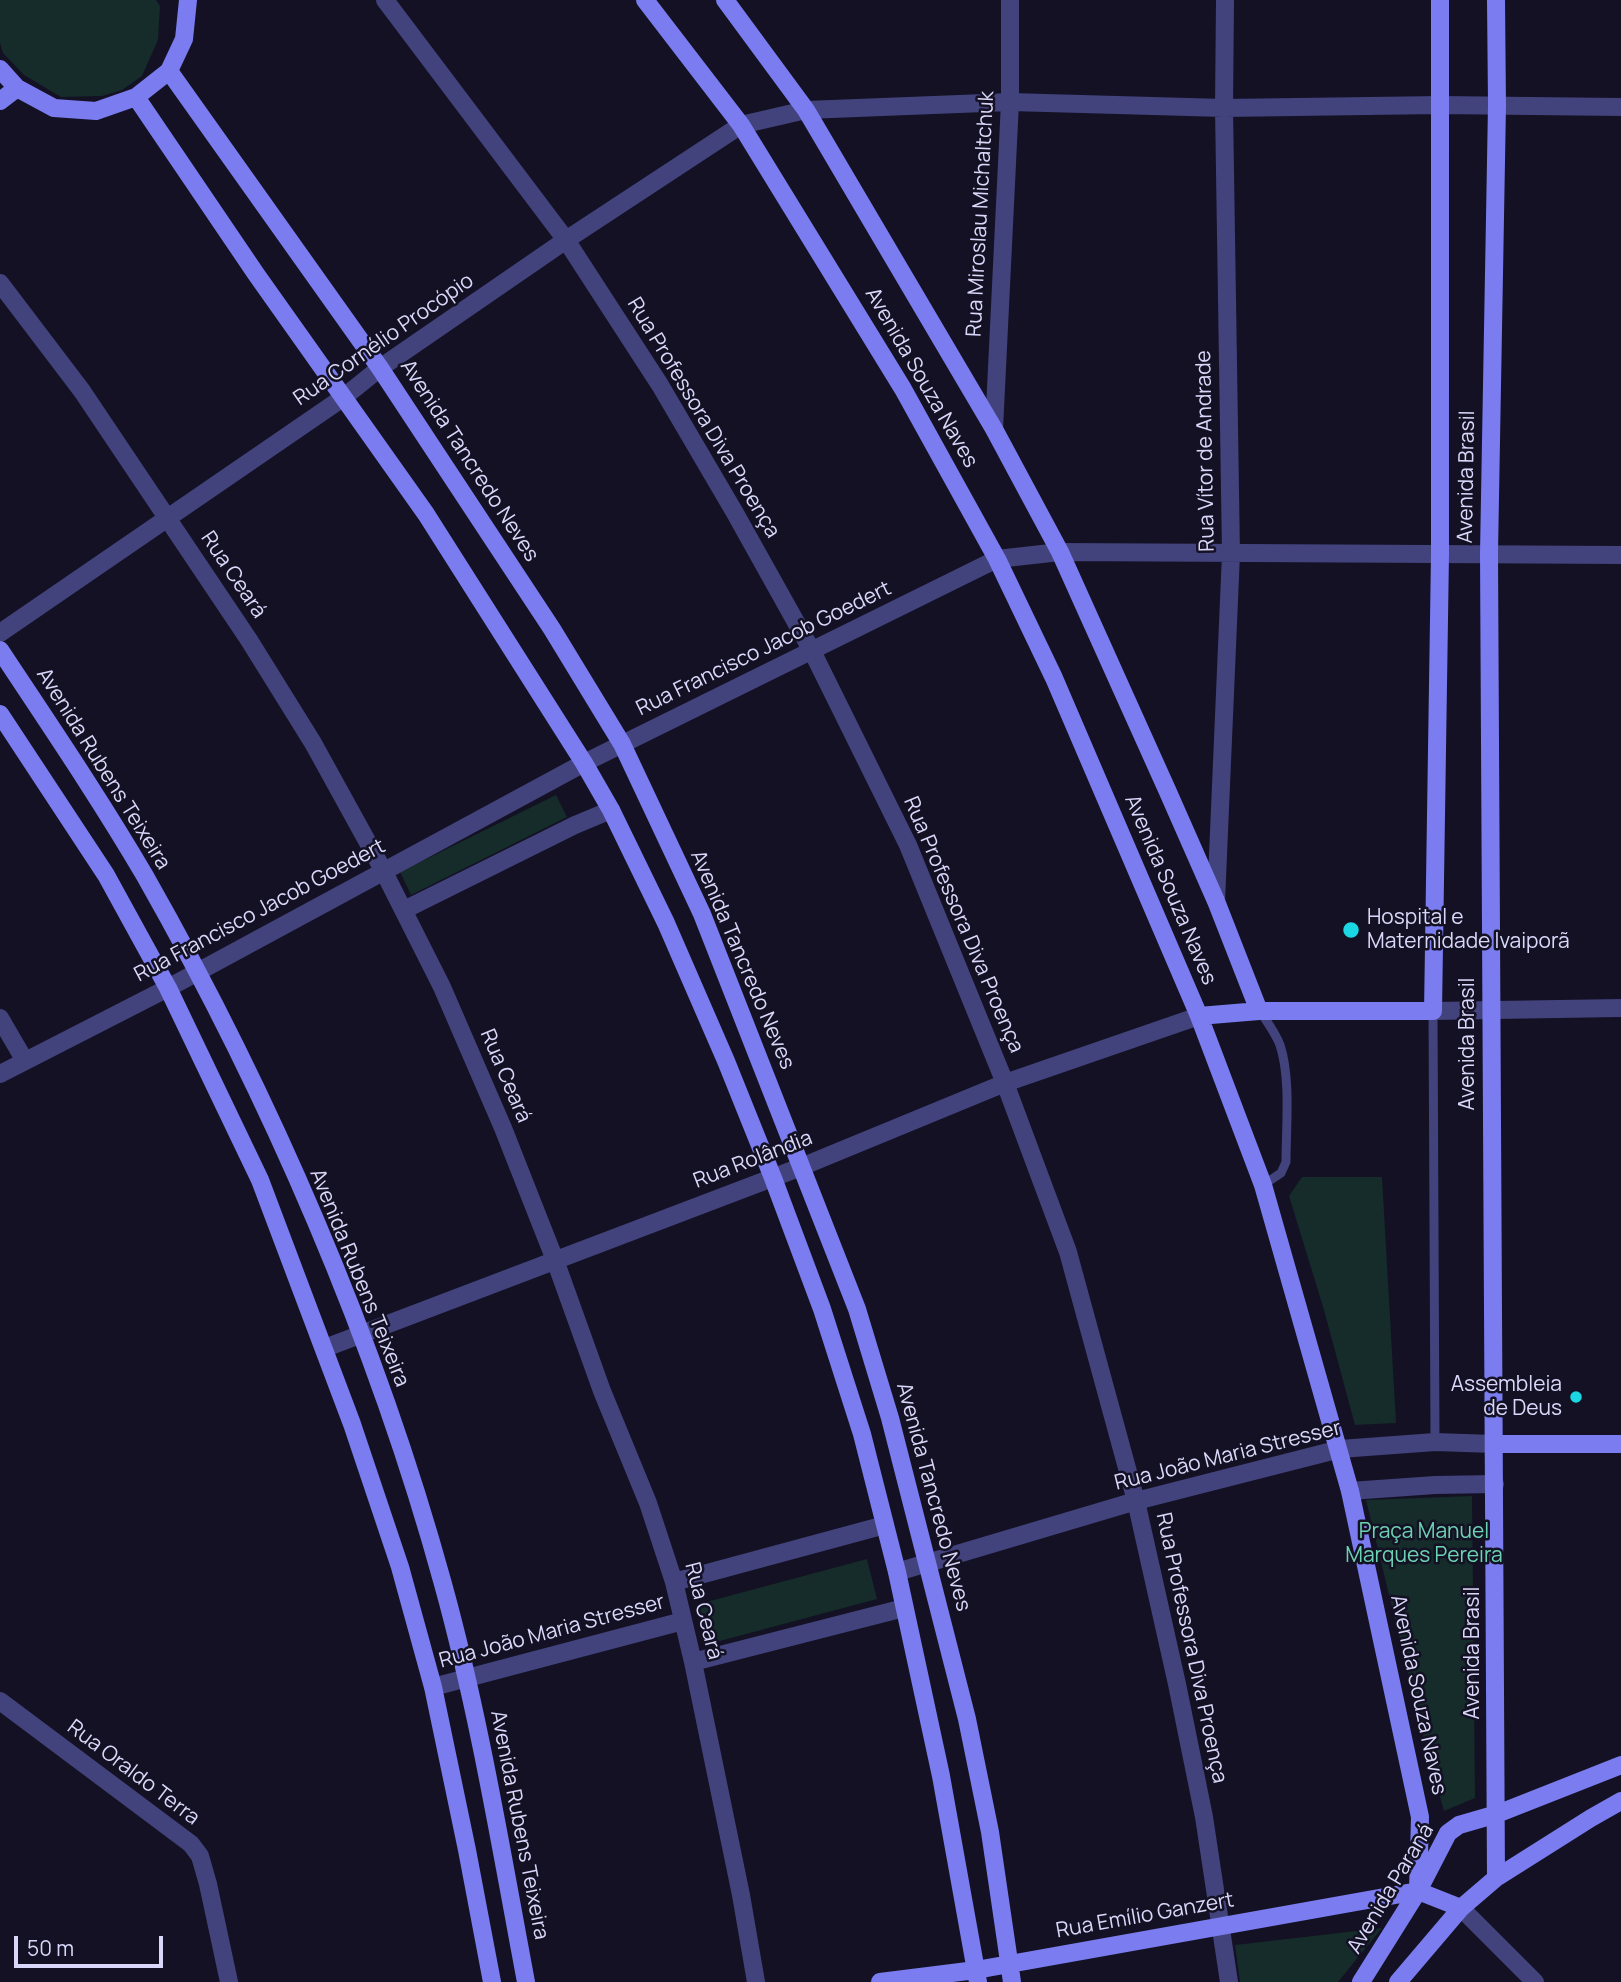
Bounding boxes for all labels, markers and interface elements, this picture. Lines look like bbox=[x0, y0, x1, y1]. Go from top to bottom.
street label: Rua Miroslau Michaltchuk bbox=[962, 90, 1000, 338]
street label: Rua Cornélio Procópio bbox=[289, 268, 479, 412]
street label: Avenida Souza Naves bbox=[859, 283, 983, 473]
street label: Rua Professora Diva Proença bbox=[621, 293, 785, 543]
street label: Rua Vítor de Andrade bbox=[1192, 350, 1220, 552]
street label: Avenida Tancredo Neves bbox=[394, 355, 544, 567]
street label: Avenida Brasil bbox=[1453, 410, 1481, 544]
street label: Rua Ceará bbox=[195, 527, 271, 623]
street label: Rua Francisco Jacob Goedert bbox=[632, 576, 896, 722]
street label: Avenida Rubens Teixeira bbox=[31, 664, 175, 874]
street label: Avenida Souza Naves bbox=[1119, 791, 1221, 989]
street label: Rua Professora Diva Proença bbox=[898, 793, 1028, 1057]
street label: Rua Francisco Jacob Goedert bbox=[130, 834, 390, 988]
street label: Avenida Tancredo Neves bbox=[684, 847, 800, 1073]
place label: Hospital e Maternidade Ivaiporã bbox=[1367, 905, 1570, 955]
marker: Hospital e Maternidade Ivaiporã bbox=[1341, 920, 1361, 940]
street label: Avenida Brasil bbox=[1455, 978, 1481, 1110]
street label: Rua Ceará bbox=[474, 1025, 536, 1127]
street label: Rua Rolândia bbox=[690, 1126, 816, 1194]
street label: Avenida Rubens Teixeira bbox=[304, 1165, 414, 1391]
place label: Assembleia de Deus bbox=[1451, 1372, 1562, 1422]
street label: Avenida Tancredo Neves bbox=[890, 1380, 976, 1614]
marker: Assembleia de Deus bbox=[1568, 1389, 1584, 1405]
street label: Rua João Maria Stresser bbox=[1112, 1416, 1344, 1496]
street label: Rua Professora Diva Proença bbox=[1150, 1510, 1232, 1786]
park label: Praça Manuel Marques Pereira bbox=[1345, 1519, 1503, 1569]
street label: Rua Ceará bbox=[679, 1560, 727, 1662]
street label: Avenida Brasil bbox=[1460, 1587, 1486, 1719]
street label: Rua João Maria Stresser bbox=[436, 1590, 668, 1674]
street label: Avenida Souza Naves bbox=[1384, 1593, 1452, 1797]
street label: Avenida Rubens Teixeira bbox=[484, 1708, 554, 1942]
street label: Rua Oraldo Terra bbox=[62, 1715, 204, 1831]
street label: Avenida Paraná bbox=[1342, 1819, 1440, 1959]
street label: Rua Emílio Ganzert bbox=[1054, 1888, 1236, 1944]
scale bar bbox=[18, 1923, 166, 1967]
text: 50 m bbox=[27, 1934, 74, 1962]

